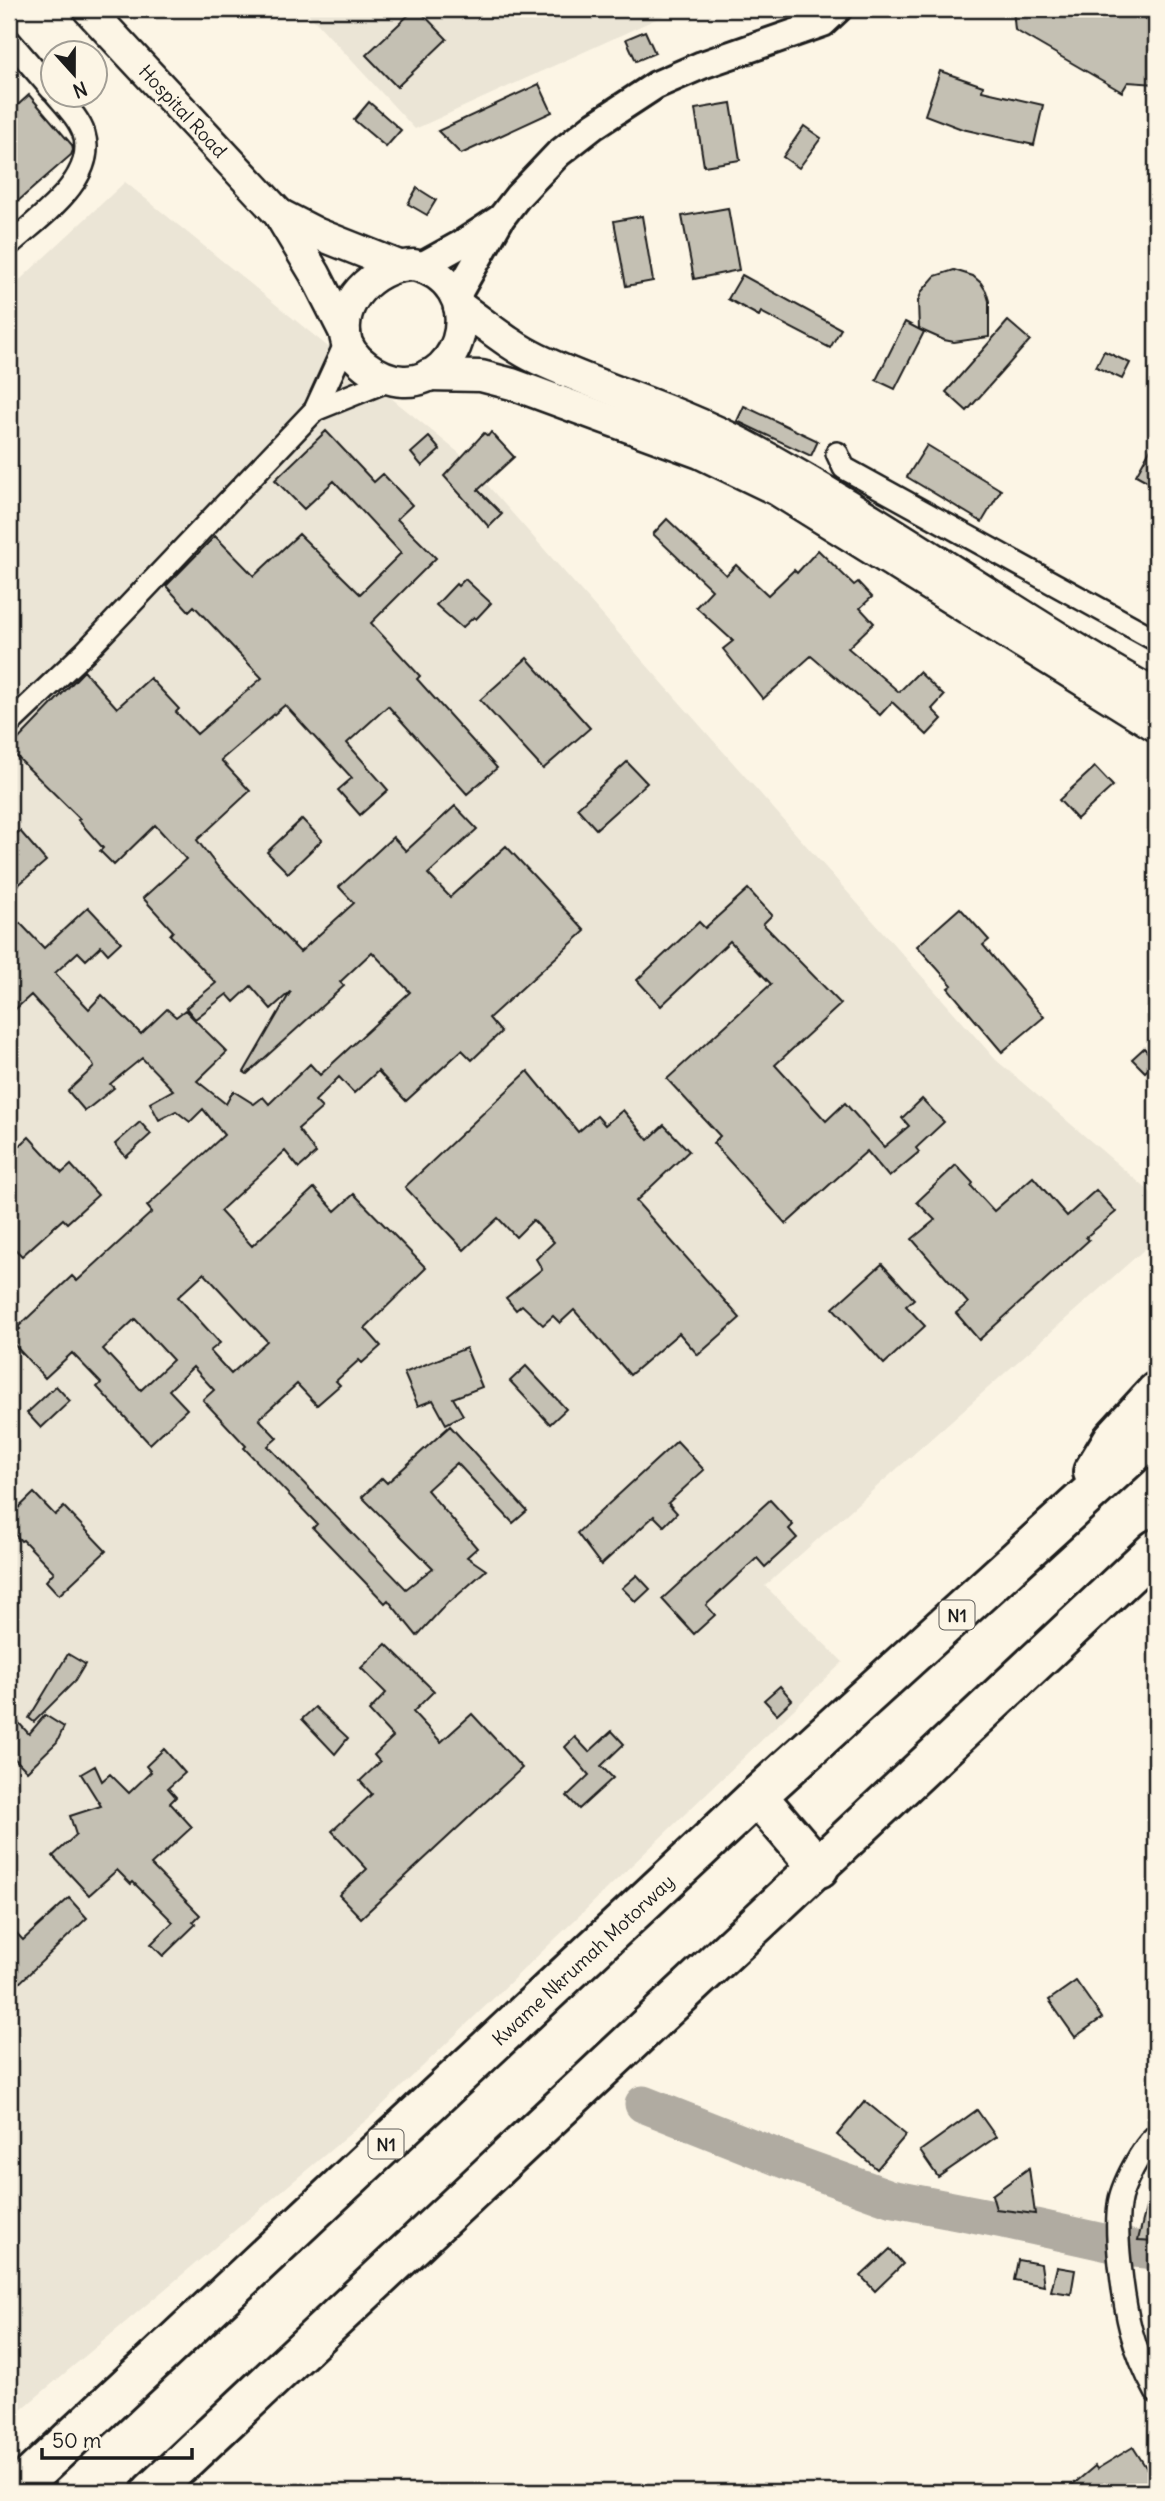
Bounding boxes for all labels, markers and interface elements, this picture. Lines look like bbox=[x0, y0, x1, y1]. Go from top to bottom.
north arrow bbox=[38, 38, 108, 108]
street label: Hospital Road bbox=[134, 59, 232, 163]
text: N bbox=[70, 76, 91, 103]
road number: N1 bbox=[940, 1600, 974, 1630]
street label: Kwame Nkrumah Motorway bbox=[487, 1869, 679, 2051]
road number: N1 bbox=[368, 2130, 404, 2158]
scale bar bbox=[42, 2417, 192, 2461]
text: 50 m bbox=[52, 2427, 101, 2454]

